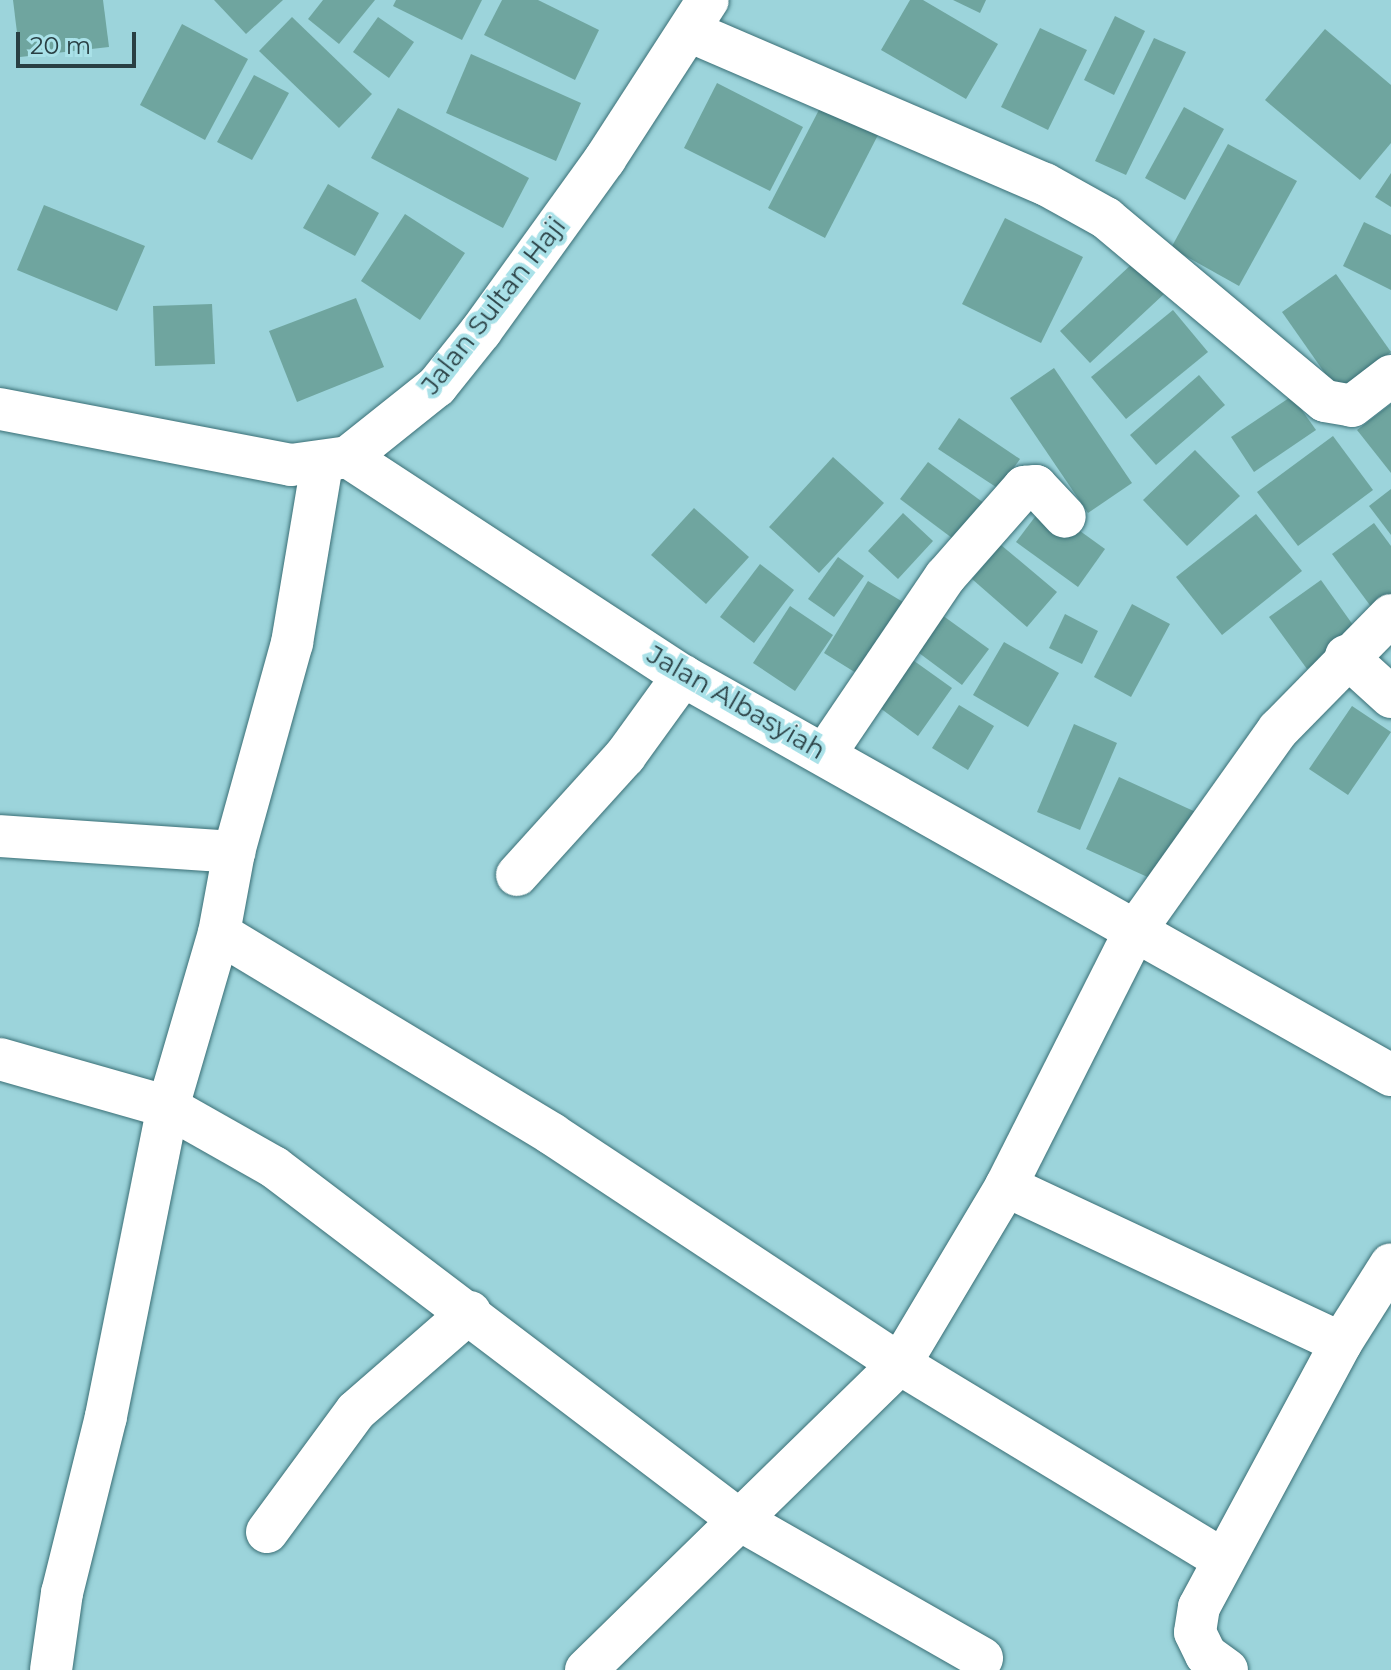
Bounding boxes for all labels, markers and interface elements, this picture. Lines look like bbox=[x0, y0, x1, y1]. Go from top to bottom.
scale bar bbox=[20, 16, 140, 66]
text: 20 m bbox=[30, 31, 91, 60]
street label: Jalan Sultan Haji bbox=[415, 211, 573, 401]
street label: Jalan Albasyiah bbox=[641, 639, 831, 767]

